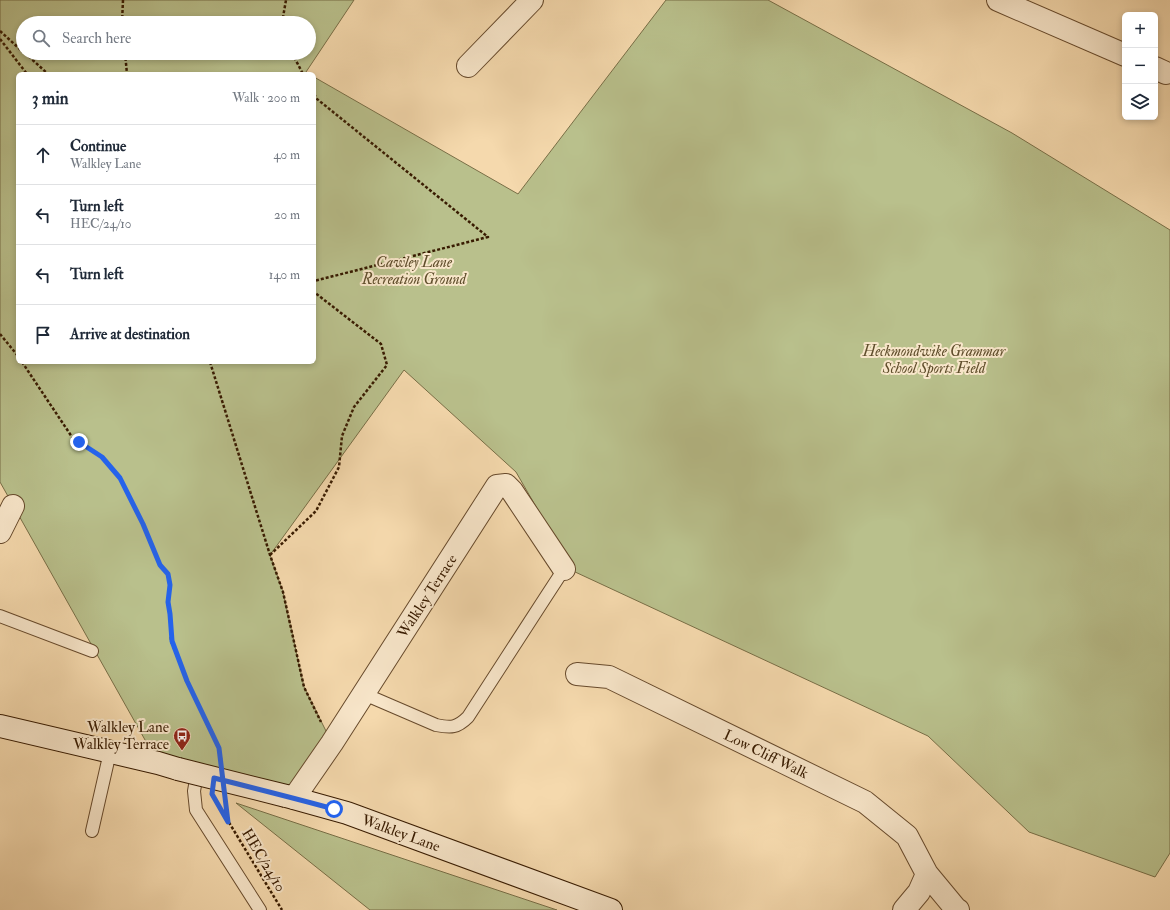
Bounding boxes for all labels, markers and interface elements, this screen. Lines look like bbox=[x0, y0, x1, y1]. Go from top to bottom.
map controls bbox=[1122, 12, 1158, 120]
button: + bbox=[1122, 12, 1158, 48]
search box bbox=[16, 16, 316, 60]
icon: search bbox=[30, 27, 52, 49]
text: Search here bbox=[62, 29, 131, 48]
button: − bbox=[1122, 48, 1158, 84]
button: layers bbox=[1122, 84, 1158, 120]
text: 3 min bbox=[32, 88, 69, 109]
text: Walk · 200 m bbox=[232, 90, 300, 106]
text: Continue bbox=[70, 137, 126, 156]
icon: ahead bbox=[32, 144, 54, 166]
text: 40 m bbox=[274, 147, 300, 163]
text: Walkley Lane bbox=[70, 156, 141, 172]
text: Turn left bbox=[70, 197, 124, 216]
icon: left bbox=[32, 204, 54, 226]
text: 20 m bbox=[274, 207, 300, 223]
text: HEC/24/10 bbox=[70, 216, 131, 232]
park label: Cawley Lane Recreation Ground bbox=[361, 253, 468, 289]
icon: left bbox=[32, 264, 54, 286]
text: Turn left bbox=[70, 265, 124, 284]
text: 140 m bbox=[269, 267, 300, 283]
icon: arrive bbox=[32, 324, 54, 346]
text: Arrive at destination bbox=[70, 325, 190, 344]
park label: Heckmondwike Grammar School Sports Field bbox=[862, 342, 1007, 378]
route end bbox=[70, 433, 88, 451]
street label: Walkley Terrace bbox=[393, 551, 462, 643]
place label: Walkley Lane Walkley Terrace bbox=[72, 718, 169, 754]
bus stop icon: Walkley Lane Walkley Terrace bbox=[172, 726, 192, 751]
street label: Low Cliff Walk bbox=[720, 726, 811, 783]
route start bbox=[325, 800, 343, 818]
street label: Walkley Lane bbox=[358, 810, 443, 856]
street label: HEC/24/10 bbox=[237, 825, 290, 896]

